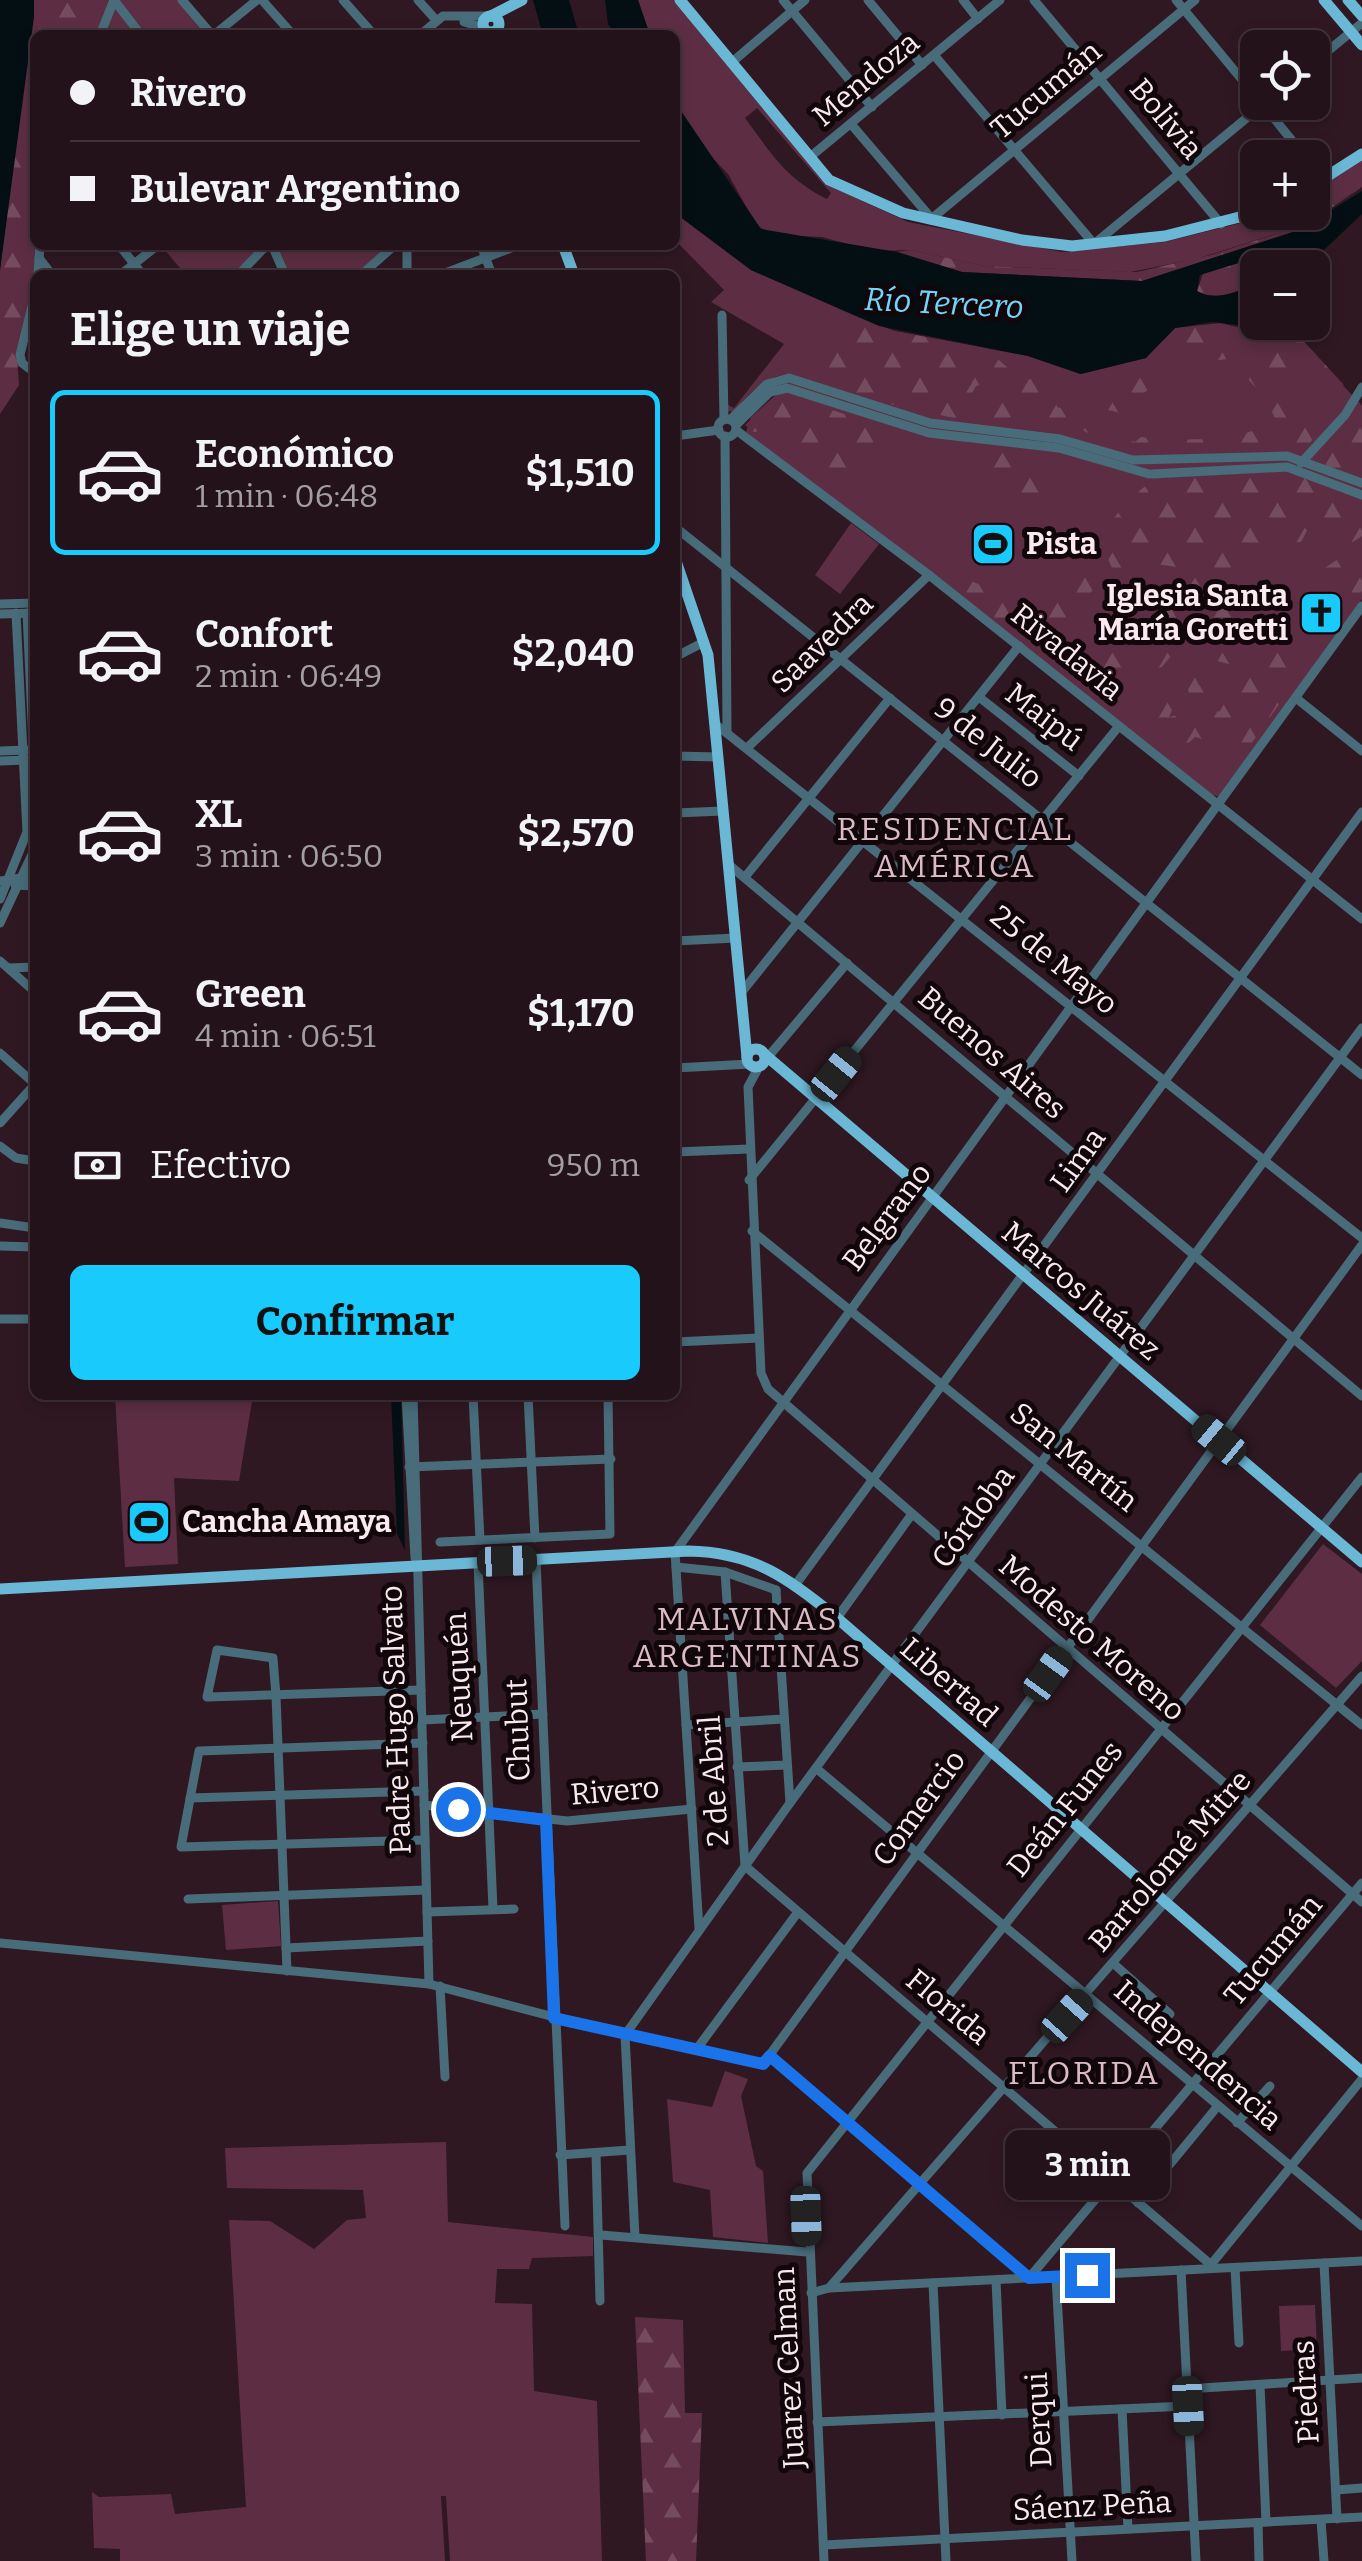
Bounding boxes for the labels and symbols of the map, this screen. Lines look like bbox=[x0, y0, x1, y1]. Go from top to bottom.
street label: Mendoza bbox=[806, 24, 926, 134]
street label: Tucumán bbox=[983, 33, 1109, 147]
street label: Bolivia bbox=[1122, 71, 1210, 167]
water label: Río Tercero bbox=[863, 280, 1025, 326]
sports icon: Pista bbox=[970, 521, 1016, 567]
place label: Pista bbox=[1026, 526, 1097, 562]
place label: Iglesia Santa María Goretti bbox=[1098, 578, 1288, 648]
street label: Saavedra bbox=[764, 586, 880, 700]
church icon: Iglesia Santa María Goretti bbox=[1298, 590, 1344, 636]
street label: Rivadavia bbox=[1004, 596, 1130, 708]
street label: Maipú bbox=[998, 676, 1090, 758]
street label: 9 de Julio bbox=[927, 690, 1049, 796]
district label: RESIDENCIAL AMÉRICA bbox=[836, 810, 1074, 885]
street label: 25 de Mayo bbox=[983, 898, 1125, 1022]
street label: Buenos Aires bbox=[911, 979, 1073, 1127]
car bbox=[805, 1041, 867, 1107]
street label: Lima bbox=[1043, 1121, 1113, 1199]
street label: Belgrano bbox=[835, 1156, 939, 1278]
street label: Marcos Juárez bbox=[995, 1214, 1167, 1368]
street label: San Martín bbox=[1003, 1395, 1145, 1519]
car bbox=[1186, 1409, 1252, 1471]
street label: Córdoba bbox=[924, 1459, 1022, 1575]
sports icon: Cancha Amaya bbox=[126, 1499, 172, 1545]
place label: Cancha Amaya bbox=[182, 1504, 392, 1540]
car bbox=[476, 1545, 538, 1577]
street label: Modesto Moreno bbox=[992, 1548, 1192, 1728]
street label: Padre Hugo Salvato bbox=[373, 1585, 419, 1855]
district label: MALVINAS ARGENTINAS bbox=[633, 1600, 863, 1675]
street label: Neuquén bbox=[438, 1611, 480, 1743]
street label: Libertad bbox=[893, 1630, 1005, 1734]
car bbox=[1018, 1641, 1078, 1707]
street label: Chubut bbox=[498, 1678, 538, 1782]
street label: 2 de Abril bbox=[691, 1714, 737, 1848]
street label: Deán Funes bbox=[999, 1734, 1131, 1884]
street label: Comercio bbox=[865, 1743, 973, 1873]
street label: Bartolomé Mitre bbox=[1081, 1763, 1259, 1959]
street label: Rivero bbox=[569, 1769, 661, 1813]
route start bbox=[436, 1787, 481, 1832]
street label: Tucumán bbox=[1216, 1887, 1330, 2013]
street label: Florida bbox=[899, 1962, 997, 2052]
street label: Independencia bbox=[1107, 1972, 1289, 2138]
car bbox=[1036, 1984, 1098, 2048]
district label: FLORIDA bbox=[1008, 2054, 1160, 2092]
callout: 3 min bbox=[1004, 2130, 1170, 2200]
car bbox=[790, 2185, 822, 2247]
route end bbox=[1065, 2253, 1110, 2298]
street label: Juarez Celman bbox=[766, 2266, 812, 2471]
street label: Piedras bbox=[1285, 2339, 1327, 2445]
street label: Derqui bbox=[1019, 2371, 1059, 2468]
car bbox=[1171, 2375, 1205, 2437]
street label: Sáenz Peña bbox=[1012, 2484, 1172, 2528]

